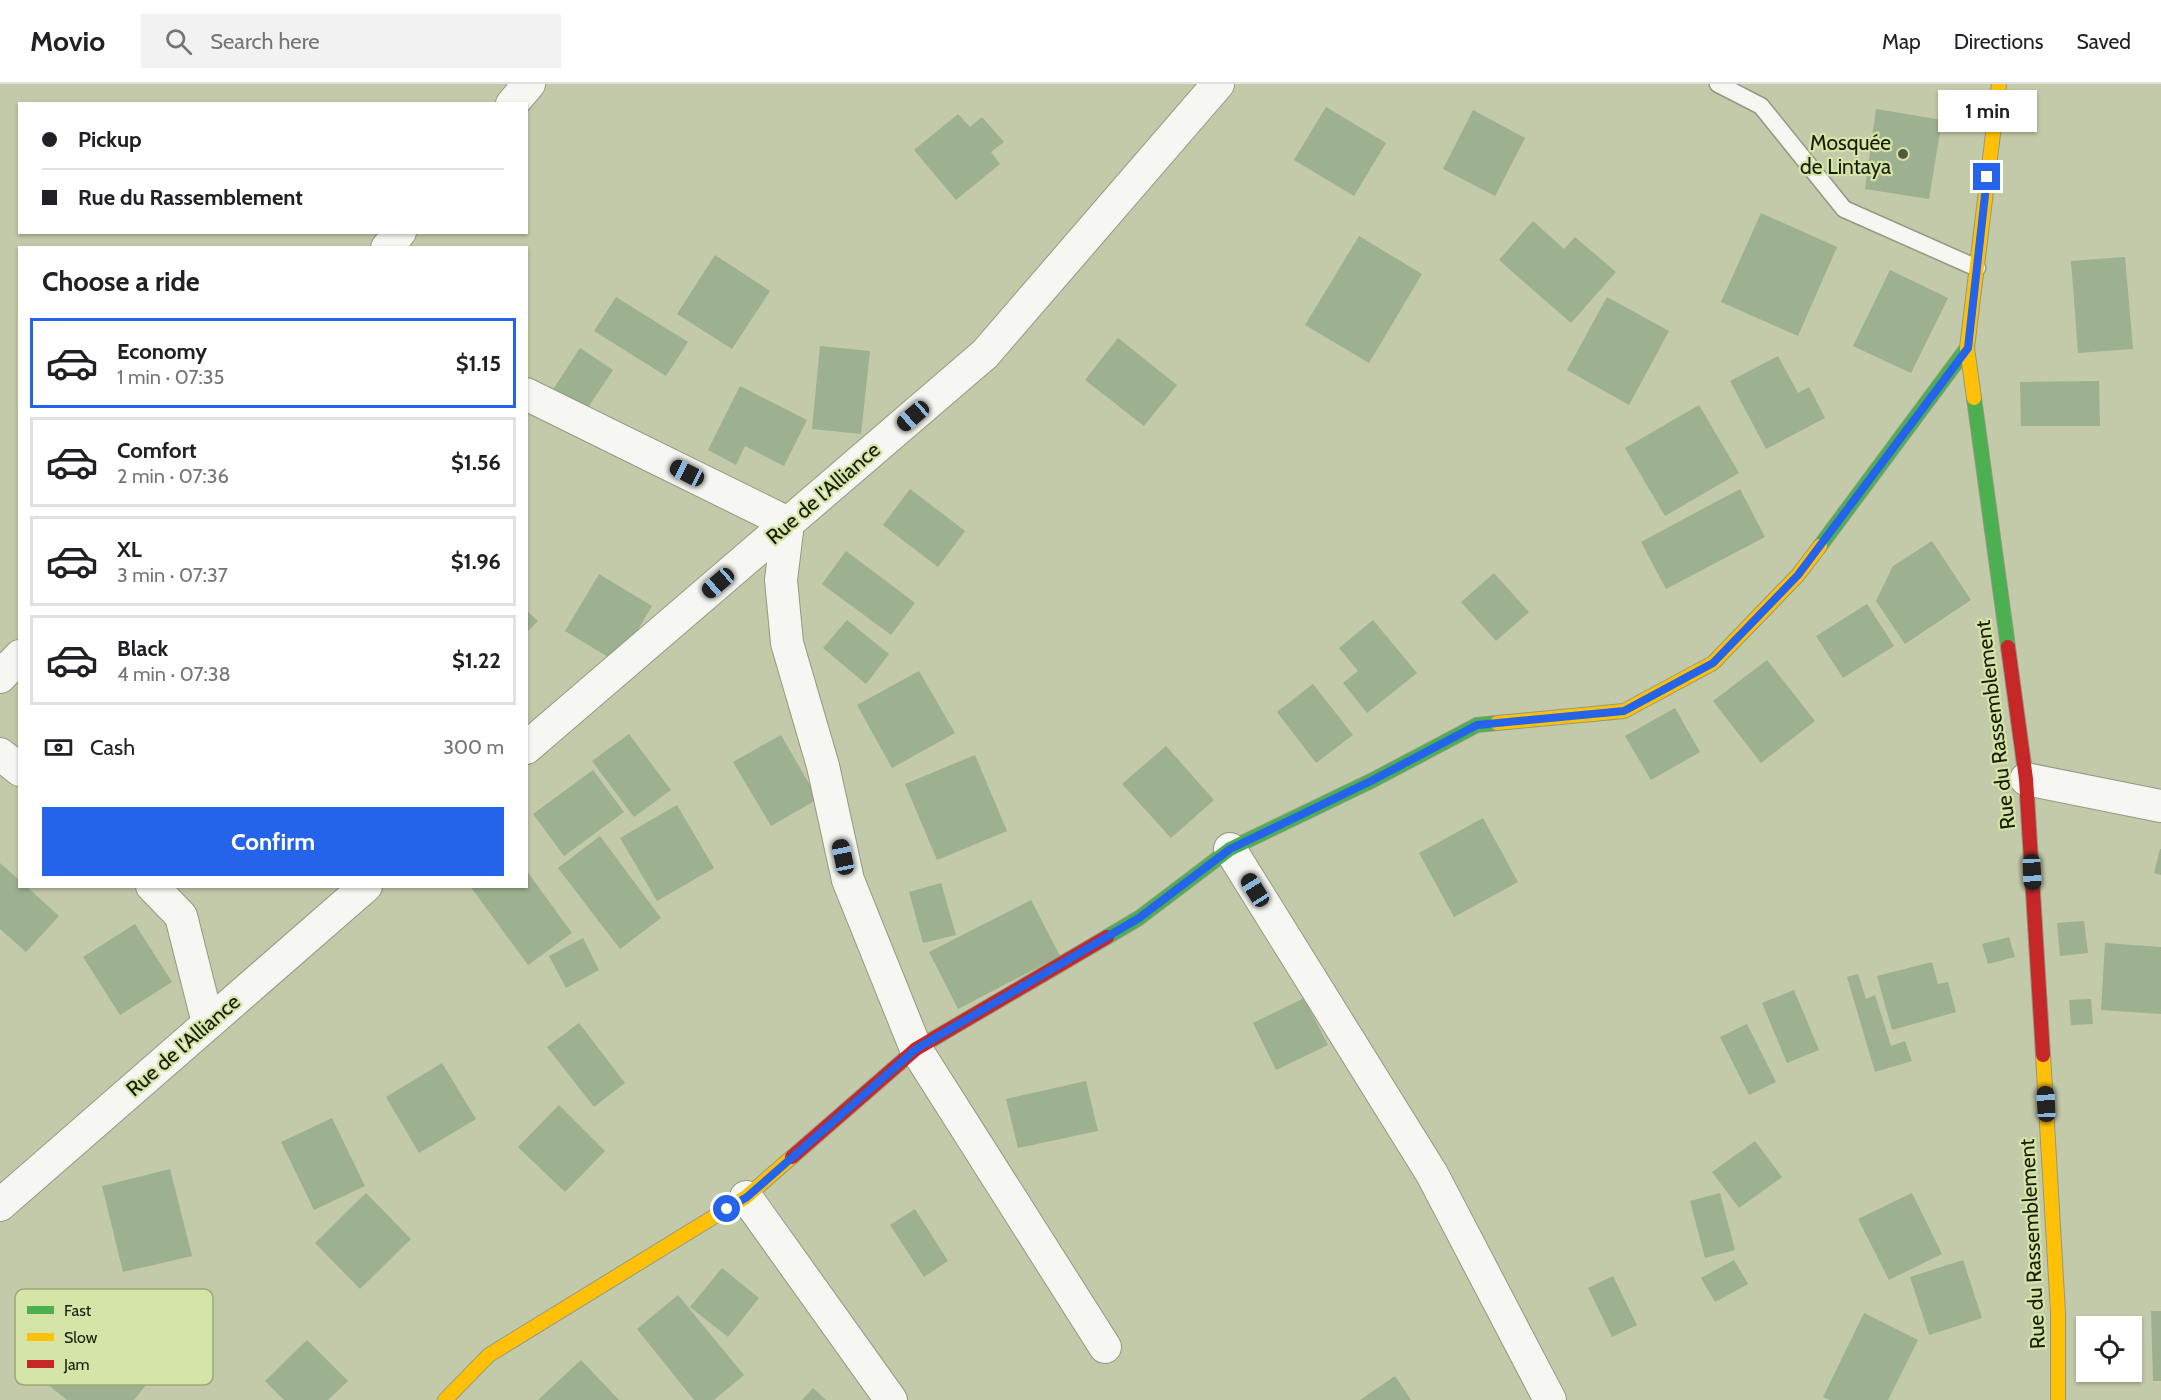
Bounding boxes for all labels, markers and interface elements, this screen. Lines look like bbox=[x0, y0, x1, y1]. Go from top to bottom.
search box bbox=[141, 14, 561, 68]
text: Movio bbox=[30, 24, 105, 58]
icon: search bbox=[162, 25, 195, 58]
text: Search here bbox=[210, 28, 320, 55]
text: Map bbox=[1882, 29, 1921, 54]
text: Directions bbox=[1954, 29, 2043, 54]
text: Saved bbox=[2076, 29, 2131, 54]
callout: 1 min bbox=[1938, 90, 2036, 132]
text: 1 min bbox=[1965, 99, 2010, 123]
text: Pickup bbox=[78, 126, 142, 153]
place label: Mosquée de Lintaya bbox=[1800, 130, 1891, 179]
marker: Mosquée de Lintaya bbox=[1896, 147, 1910, 161]
route end bbox=[1973, 163, 2000, 190]
text: Rue du Rassemblement bbox=[78, 184, 303, 211]
text: Choose a ride bbox=[42, 265, 200, 298]
icon: car bbox=[45, 336, 99, 390]
text: Economy bbox=[117, 338, 207, 365]
text: $1.15 bbox=[456, 350, 501, 377]
text: 1 min · 07:35 bbox=[117, 365, 224, 389]
car bbox=[894, 397, 932, 435]
icon: car bbox=[45, 435, 99, 489]
text: Comfort bbox=[117, 437, 196, 464]
street label: Rue de l'Alliance bbox=[761, 437, 885, 549]
text: $1.56 bbox=[451, 449, 501, 476]
car bbox=[667, 457, 707, 489]
text: 2 min · 07:36 bbox=[117, 464, 229, 488]
icon: car bbox=[45, 534, 99, 588]
text: XL bbox=[117, 536, 142, 563]
text: $1.96 bbox=[451, 548, 501, 575]
text: 3 min · 07:37 bbox=[117, 563, 228, 587]
car bbox=[699, 564, 737, 602]
street label: Rue du Rassemblement bbox=[1970, 619, 2020, 831]
icon: car bbox=[45, 633, 99, 687]
text: Black bbox=[117, 635, 168, 662]
text: $1.22 bbox=[452, 647, 501, 674]
text: 4 min · 07:38 bbox=[117, 662, 231, 686]
icon: cash bbox=[42, 731, 75, 764]
text: Cash bbox=[90, 734, 135, 761]
text: 300 m bbox=[443, 735, 504, 759]
button: Confirm bbox=[42, 807, 504, 876]
car bbox=[830, 838, 856, 876]
car bbox=[2022, 854, 2042, 890]
car bbox=[1238, 870, 1272, 910]
street label: Rue de l'Alliance bbox=[121, 989, 245, 1101]
car bbox=[2036, 1086, 2056, 1122]
street label: Rue du Rassemblement bbox=[2014, 1138, 2050, 1350]
route start bbox=[713, 1195, 740, 1222]
legend bbox=[15, 1289, 213, 1385]
text: Fast bbox=[64, 1301, 92, 1320]
map controls bbox=[2076, 1316, 2142, 1382]
button: locate bbox=[2076, 1316, 2142, 1382]
text: Slow bbox=[64, 1328, 98, 1347]
text: Jam bbox=[63, 1355, 90, 1374]

